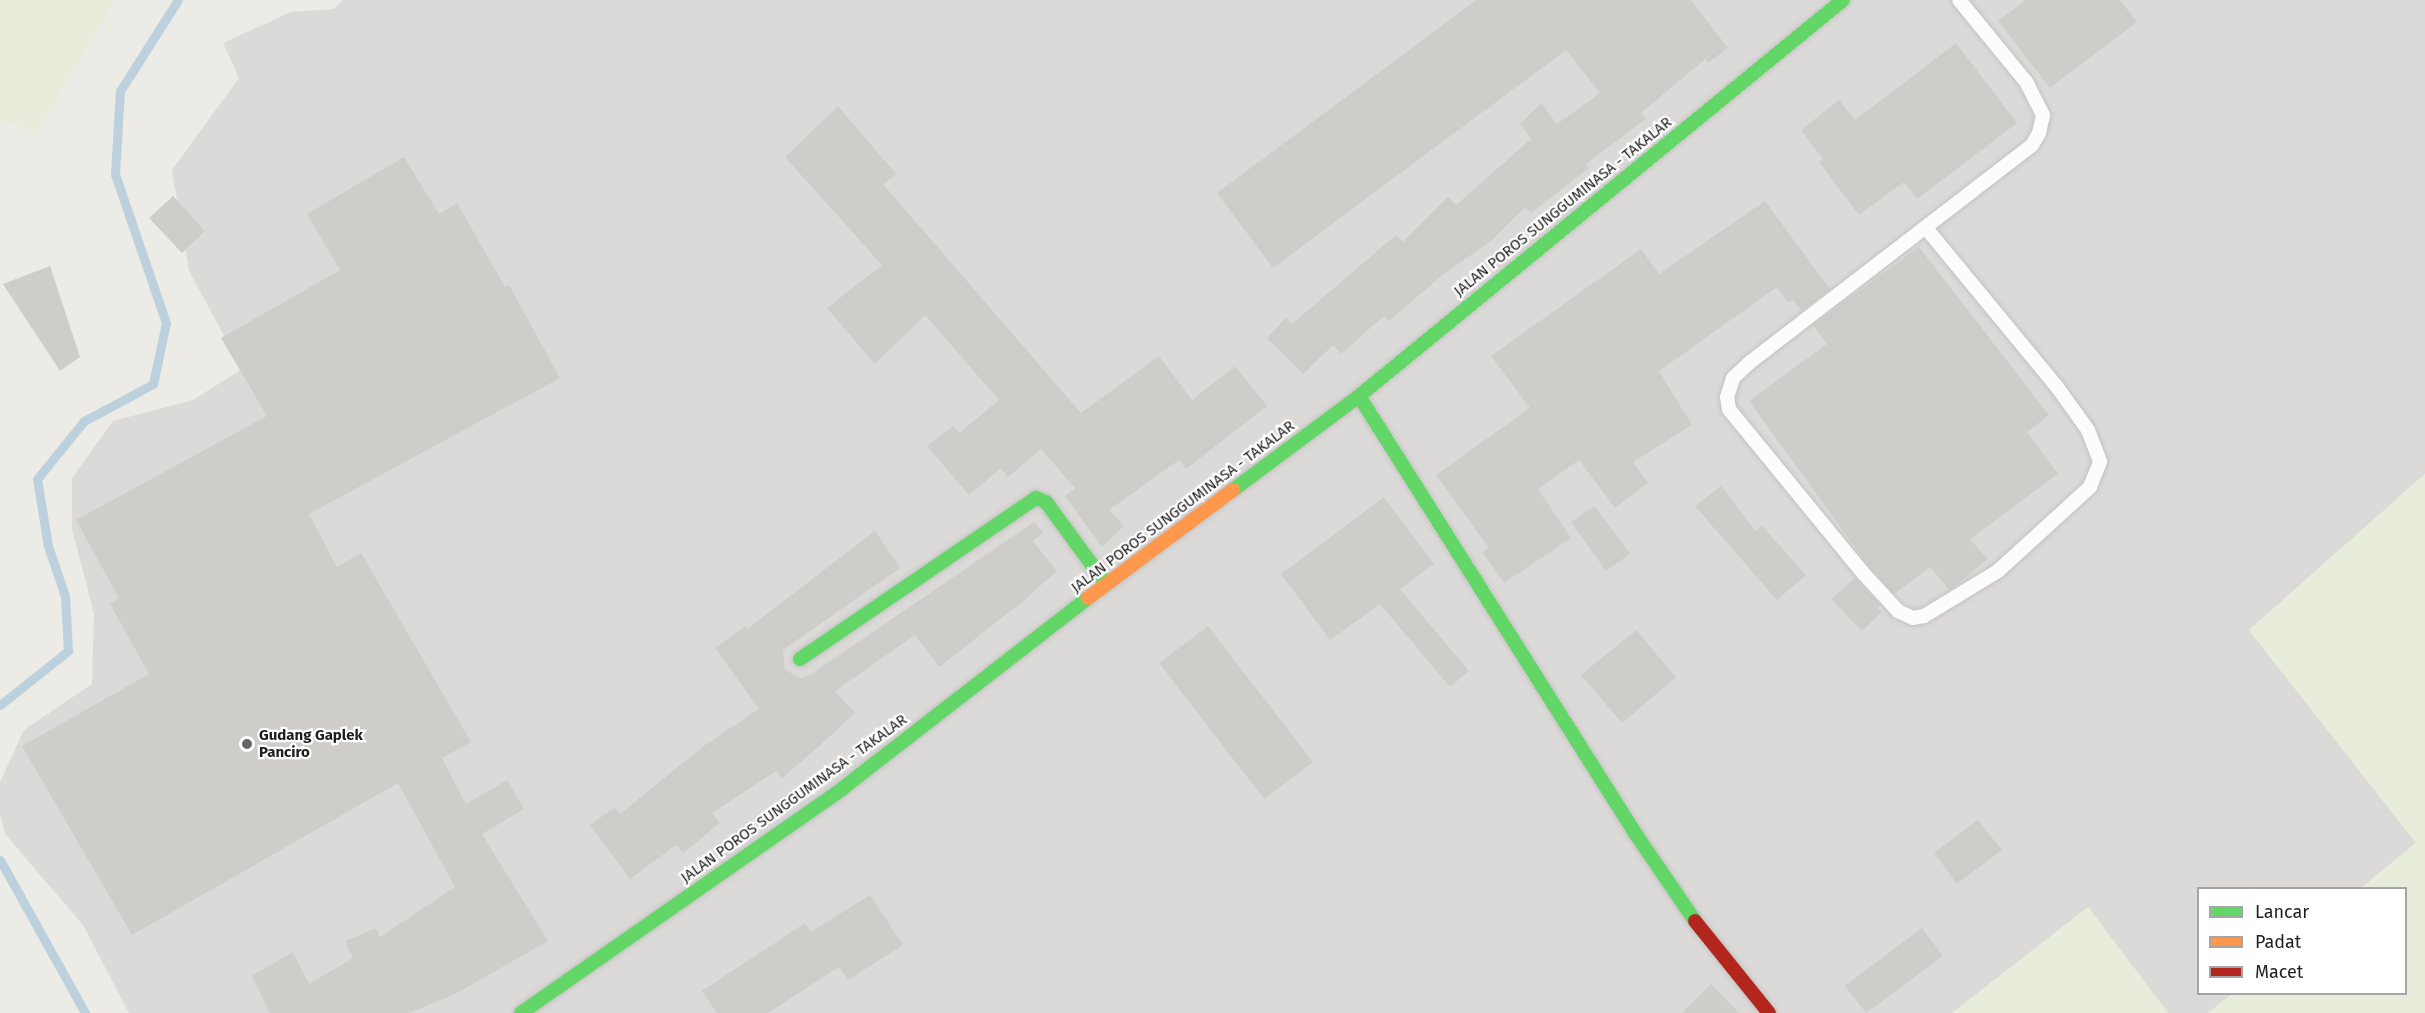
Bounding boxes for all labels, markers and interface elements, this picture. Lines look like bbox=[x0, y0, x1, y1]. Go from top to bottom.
street label: JALAN POROS SUNGGUMINASA - TAKALAR bbox=[1450, 113, 1676, 301]
street label: JALAN POROS SUNGGUMINASA - TAKALAR bbox=[1068, 417, 1298, 597]
street label: JALAN POROS SUNGGUMINASA - TAKALAR bbox=[677, 711, 911, 887]
place label: Gudang Gaplek Panciro bbox=[259, 726, 363, 761]
marker: Gudang Gaplek Panciro bbox=[240, 737, 254, 751]
legend bbox=[2197, 887, 2407, 995]
text: Lancar bbox=[2255, 901, 2309, 923]
text: Padat bbox=[2255, 931, 2301, 953]
text: Macet bbox=[2255, 961, 2303, 983]

